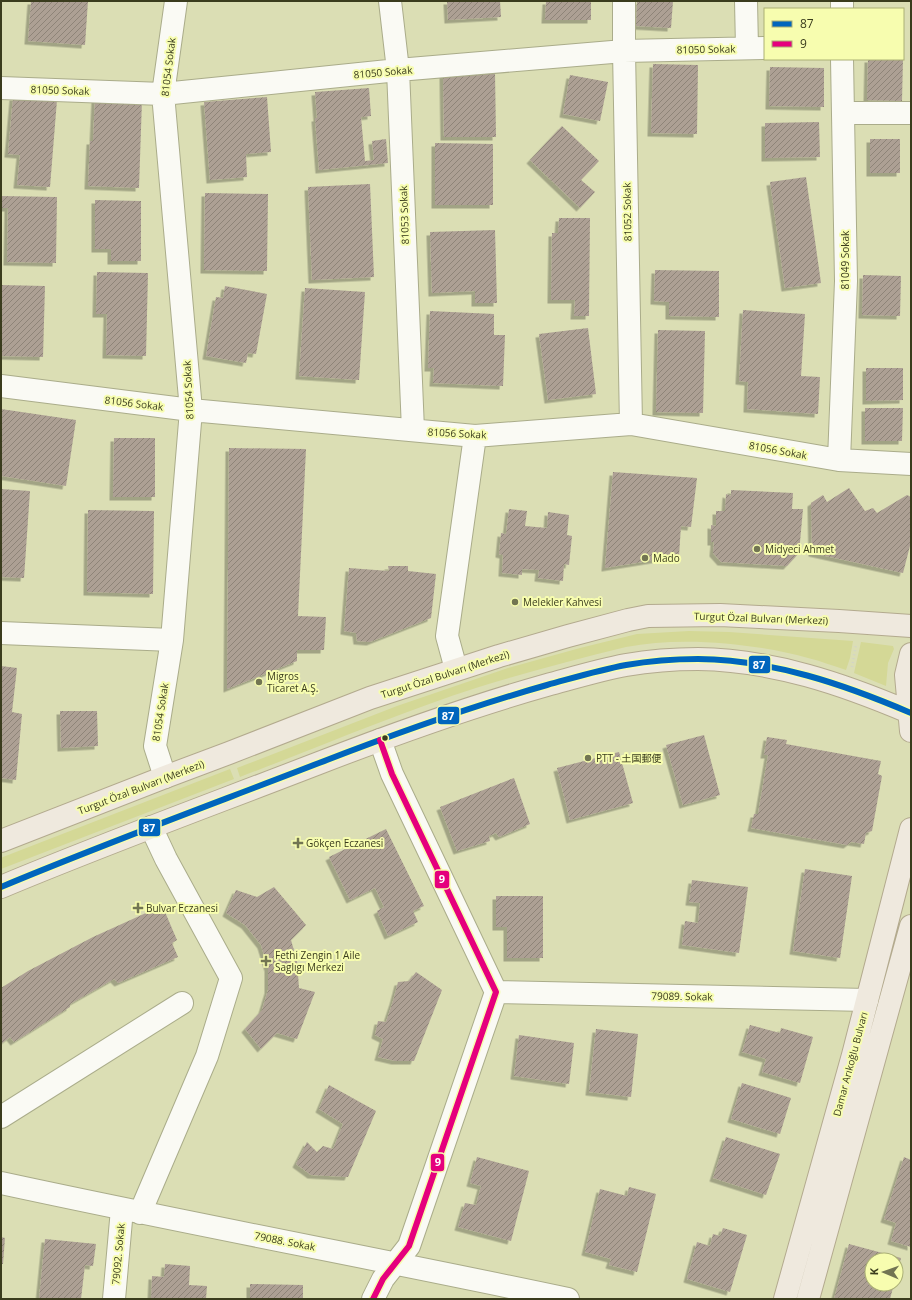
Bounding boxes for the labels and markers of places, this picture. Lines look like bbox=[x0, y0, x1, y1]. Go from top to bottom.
place label: Midyeci Ahmet bbox=[765, 542, 835, 556]
marker: Midyeci Ahmet bbox=[752, 544, 762, 554]
place label: Mado bbox=[653, 551, 680, 565]
marker: Mado bbox=[640, 553, 650, 563]
place label: Melekler Kahvesi bbox=[523, 595, 602, 609]
marker: Melekler Kahvesi bbox=[510, 597, 520, 607]
place label: Migros Ticaret A.Ş. bbox=[267, 669, 318, 695]
marker: Migros Ticaret A.Ş. bbox=[254, 677, 264, 687]
unlabelled marker bbox=[380, 733, 390, 743]
place label: PTT - 土国郵便 bbox=[596, 751, 661, 765]
marker: PTT - 土国郵便 bbox=[583, 753, 593, 763]
place label: Gökçen Eczanesi bbox=[306, 836, 383, 850]
marker: Gökçen Eczanesi bbox=[293, 838, 303, 848]
place label: Bulvar Eczanesi bbox=[146, 901, 218, 915]
marker: Bulvar Eczanesi bbox=[133, 903, 143, 913]
place label: Fethi Zengin 1 Aile Saglıgı Merkezi bbox=[275, 948, 360, 974]
marker: Fethi Zengin 1 Aile Saglıgı Merkezi bbox=[260, 955, 272, 967]

